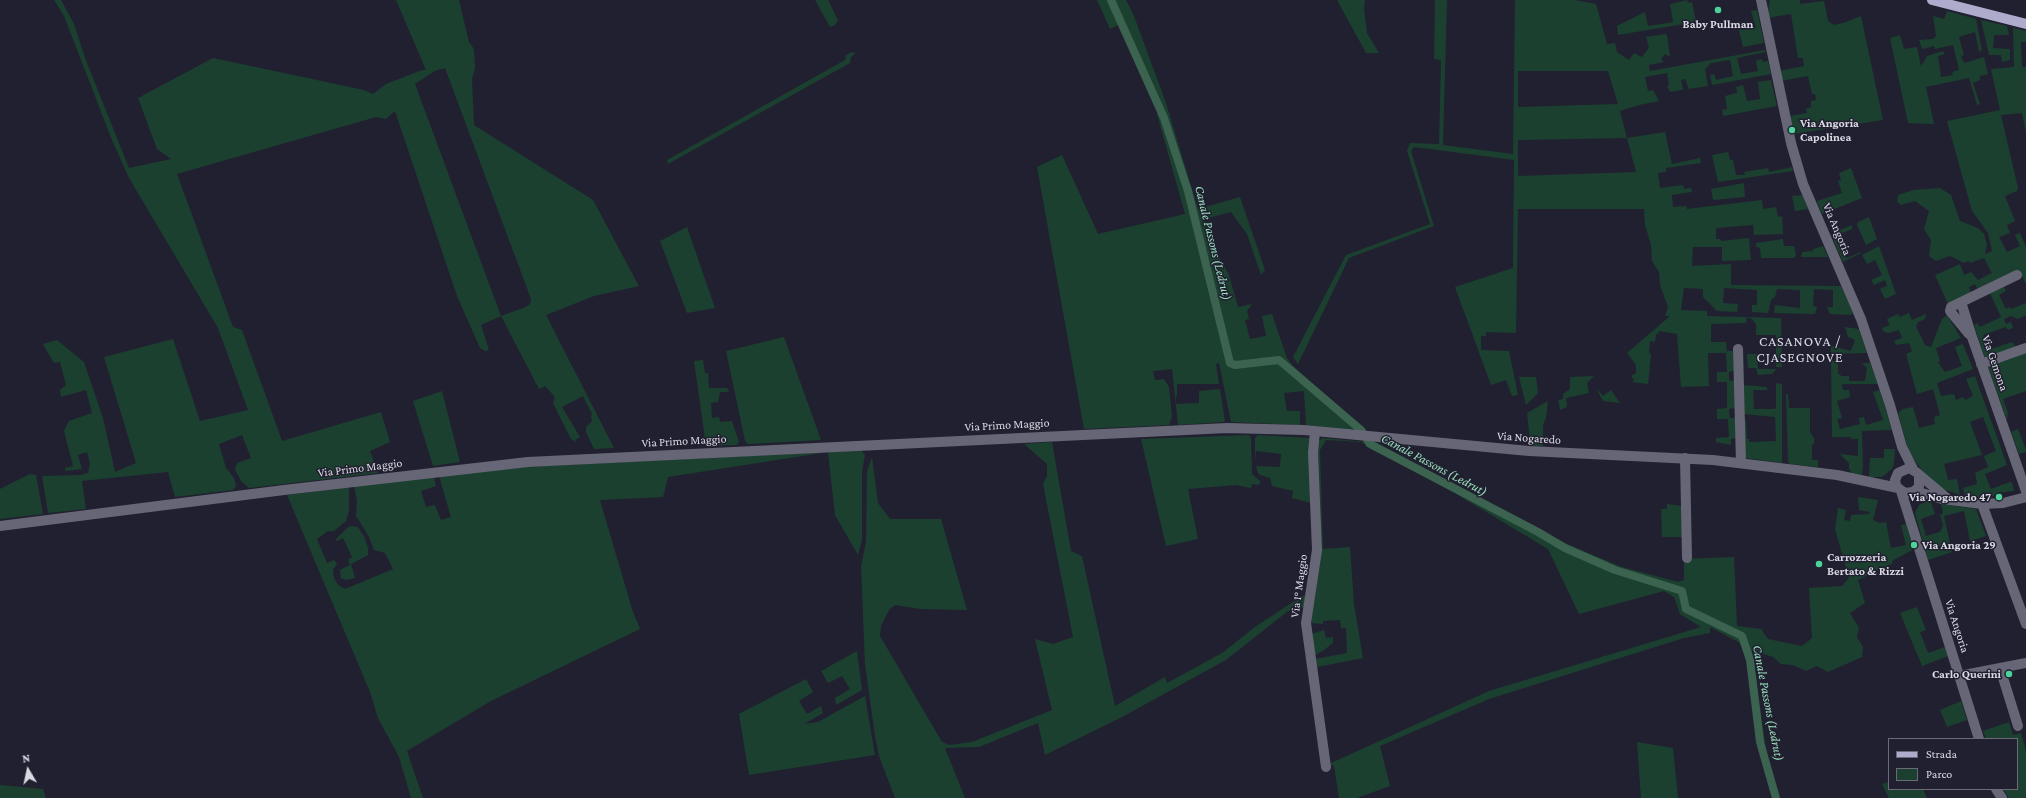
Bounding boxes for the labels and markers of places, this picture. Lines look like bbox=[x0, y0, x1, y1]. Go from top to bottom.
marker: Baby Pullman bbox=[1713, 5, 1723, 15]
place label: Baby Pullman bbox=[1683, 17, 1753, 31]
place label: Via Angoria Capolinea bbox=[1800, 116, 1859, 144]
marker: Via Angoria Capolinea bbox=[1787, 125, 1797, 135]
place label: Via Nogaredo 47 bbox=[1909, 490, 1991, 504]
marker: Via Nogaredo 47 bbox=[1994, 492, 2004, 502]
place label: Via Angoria 29 bbox=[1922, 538, 1996, 552]
marker: Via Angoria 29 bbox=[1909, 540, 1919, 550]
place label: Carrozzeria Bertato & Rizzi bbox=[1827, 550, 1904, 578]
marker: Carrozzeria Bertato & Rizzi bbox=[1814, 559, 1824, 569]
place label: Carlo Querini bbox=[1932, 667, 2001, 681]
marker: Carlo Querini bbox=[2004, 669, 2014, 679]

